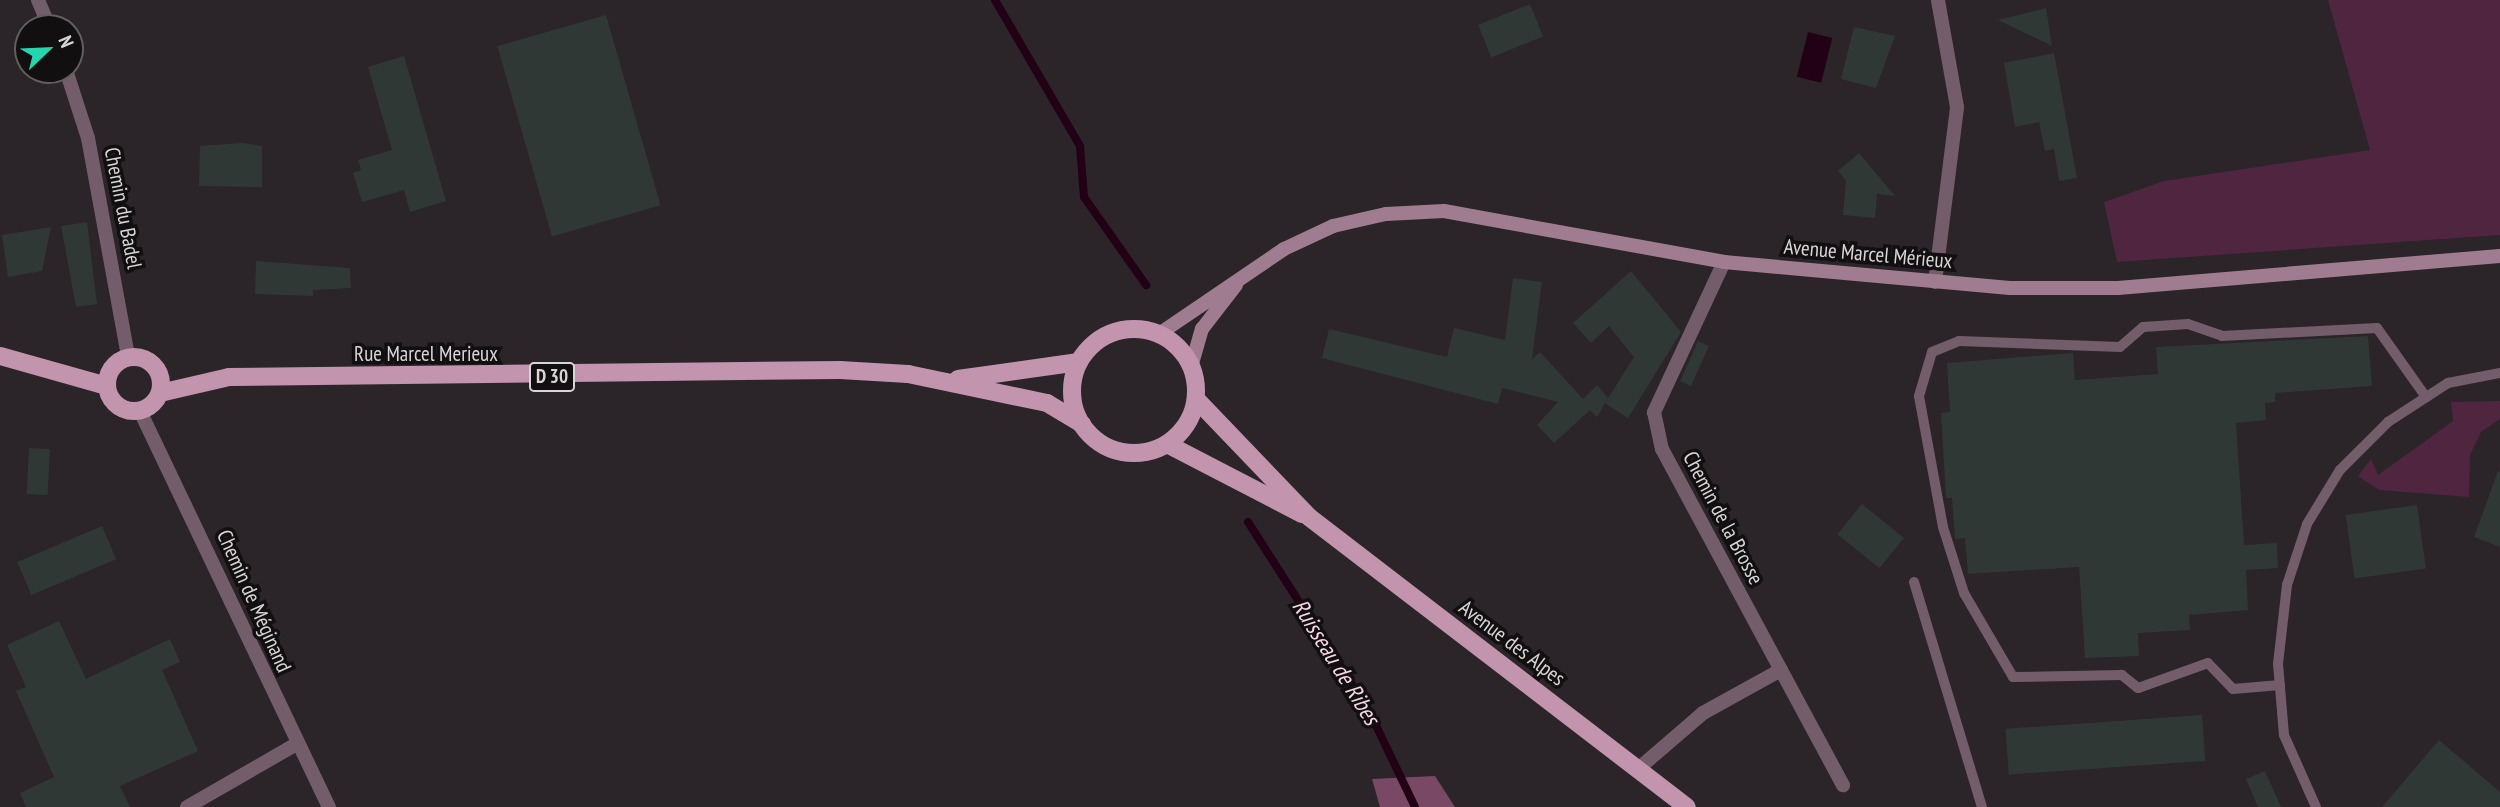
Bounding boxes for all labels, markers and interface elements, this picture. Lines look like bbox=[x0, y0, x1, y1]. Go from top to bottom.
north arrow bbox=[14, 14, 84, 84]
text: N bbox=[53, 32, 80, 51]
street label: Chemin du Badel bbox=[99, 145, 147, 271]
street label: Avenue Marcel Mérieux bbox=[1783, 234, 1953, 274]
street label: Rue Marcel Merieux bbox=[354, 341, 498, 367]
road number: D 30 bbox=[528, 362, 576, 392]
street label: Chemin de la Brosse bbox=[1677, 447, 1769, 589]
street label: Chemin de Méginand bbox=[211, 526, 297, 676]
water label: Ruisseau de Ribes bbox=[1286, 594, 1386, 730]
street label: Avenue des Alpes bbox=[1454, 595, 1570, 691]

